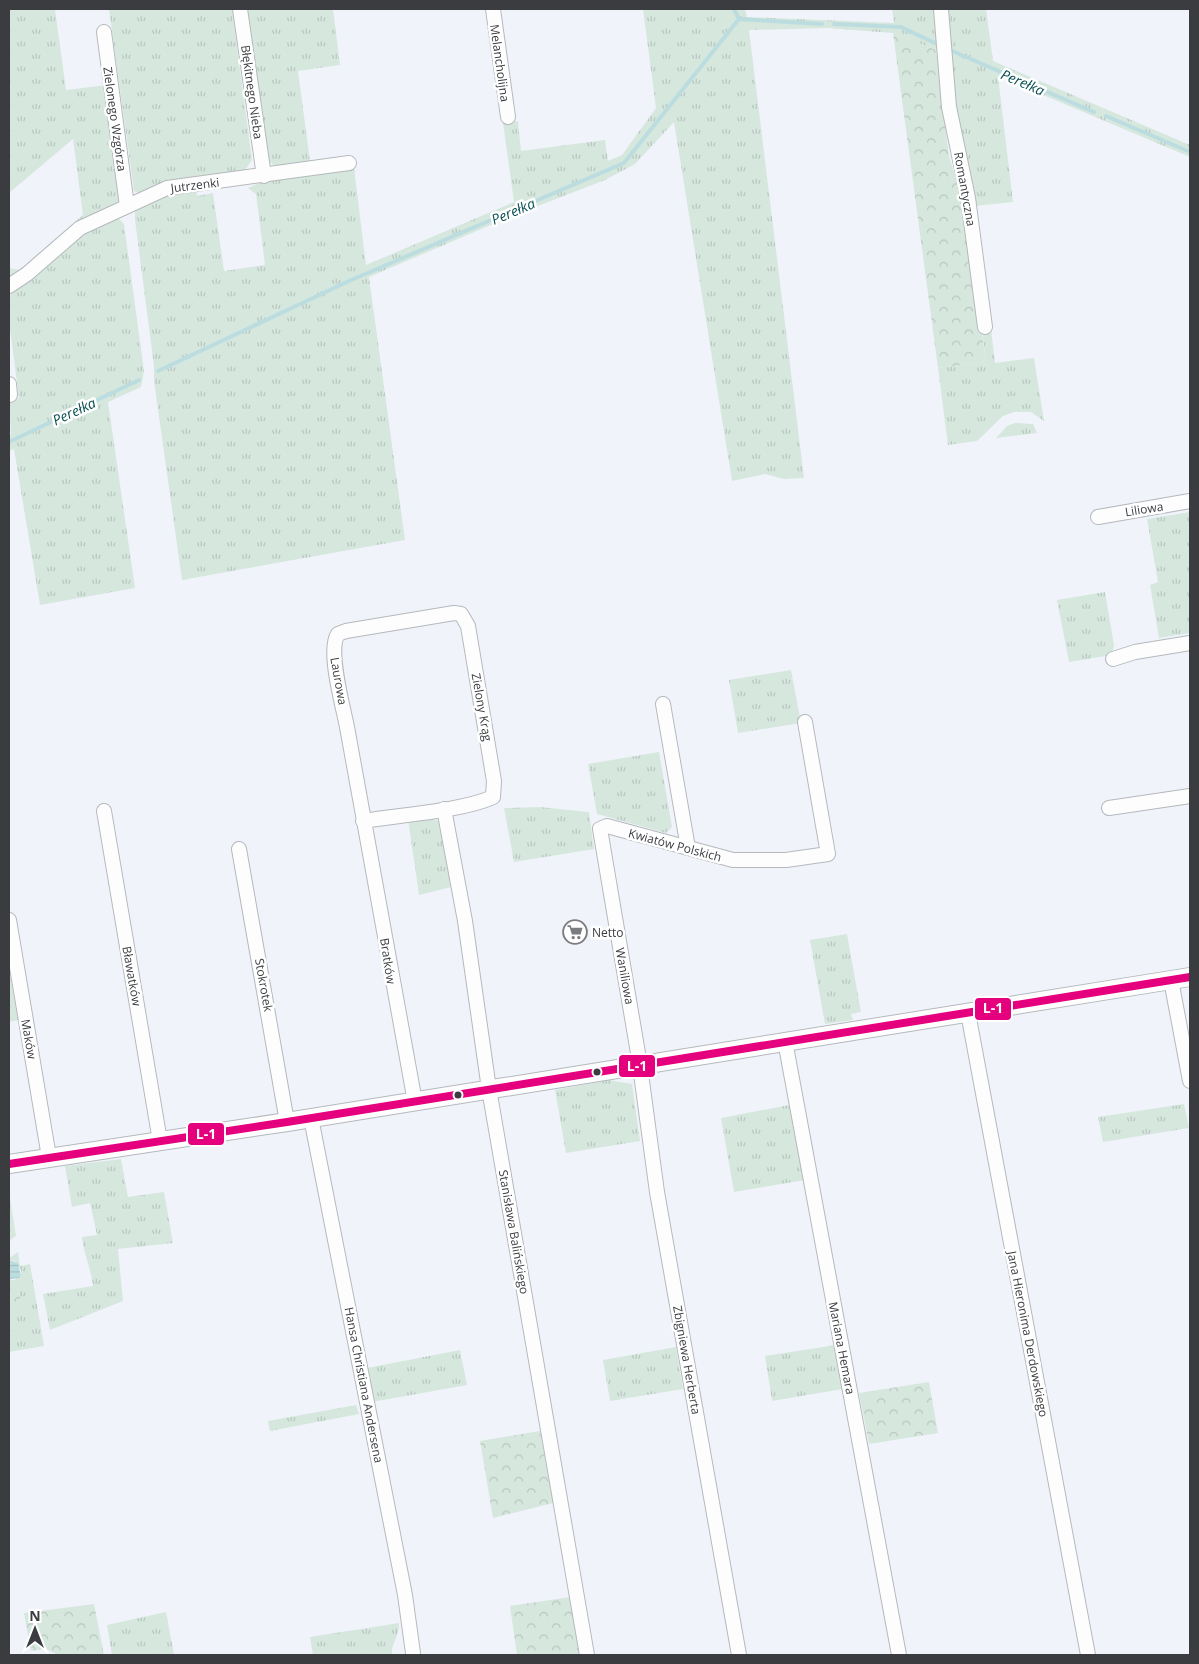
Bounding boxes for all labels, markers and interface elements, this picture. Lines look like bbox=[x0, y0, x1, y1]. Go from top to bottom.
street label: Melancholijna bbox=[486, 23, 514, 103]
street label: Błękitnego Nieba bbox=[237, 44, 267, 140]
water label: Perełka bbox=[998, 64, 1048, 100]
street label: Zielonego Wzgórza bbox=[99, 66, 131, 172]
street label: Romantyczna bbox=[950, 150, 980, 228]
street label: Jutrzenki bbox=[169, 174, 220, 197]
water label: Perełka bbox=[488, 193, 538, 229]
water label: Perełka bbox=[49, 393, 99, 429]
street label: Liliowa bbox=[1124, 498, 1164, 520]
street label: Laurowa bbox=[326, 656, 352, 706]
street label: Zielony Krąg bbox=[468, 672, 496, 743]
street label: Kwiatów Polskich bbox=[626, 824, 724, 866]
supermarket icon: Netto bbox=[562, 919, 588, 945]
place label: Netto bbox=[592, 924, 624, 941]
street label: Bratków bbox=[376, 937, 400, 986]
street label: Bławatków bbox=[118, 945, 146, 1008]
street label: Waniliowa bbox=[612, 946, 638, 1006]
street label: Stokrotek bbox=[251, 957, 277, 1014]
line badge: L-1 bbox=[974, 997, 1012, 1021]
text: L-1 bbox=[983, 998, 1003, 1017]
street label: Maków bbox=[17, 1018, 41, 1061]
line badge: L-1 bbox=[618, 1054, 656, 1078]
text: L-1 bbox=[627, 1056, 647, 1075]
unlabelled marker bbox=[592, 1067, 602, 1077]
unlabelled marker bbox=[453, 1090, 463, 1100]
line badge: L-1 bbox=[187, 1122, 225, 1146]
text: L-1 bbox=[196, 1124, 216, 1143]
street label: Stanisława Balińskiego bbox=[495, 1169, 533, 1295]
street label: Jana Hieronima Derdowskiego bbox=[1003, 1249, 1052, 1418]
street label: Mariana Hemara bbox=[825, 1300, 859, 1396]
street label: Zbigniewa Herberta bbox=[669, 1304, 705, 1416]
street label: Hansa Christiana Andersena bbox=[341, 1306, 387, 1464]
north arrow bbox=[10, 1604, 60, 1654]
text: N bbox=[29, 1606, 41, 1625]

